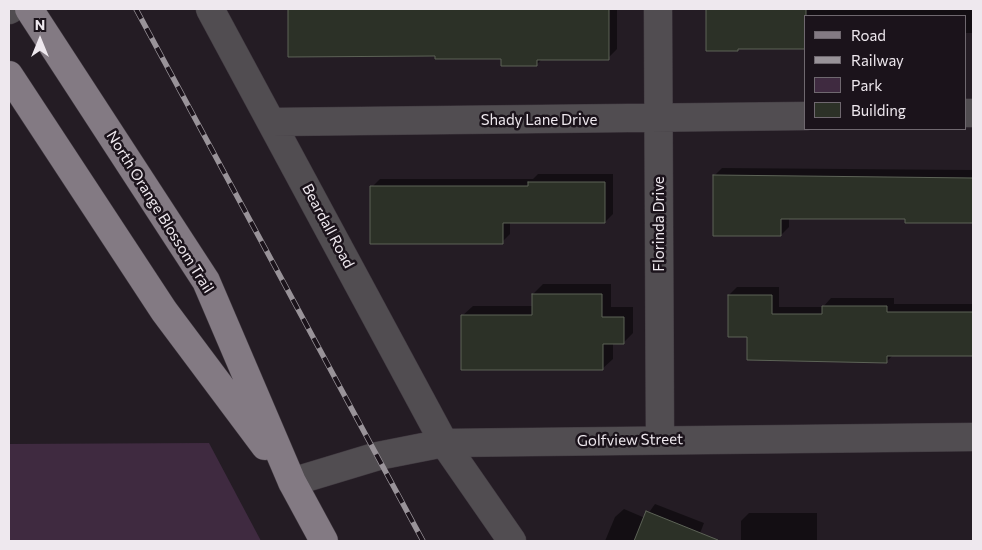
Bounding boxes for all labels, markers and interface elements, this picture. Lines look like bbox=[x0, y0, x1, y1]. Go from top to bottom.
north arrow bbox=[15, 15, 65, 65]
legend bbox=[804, 15, 967, 130]
text: N bbox=[35, 16, 45, 33]
text: Road bbox=[851, 26, 886, 44]
text: Railway bbox=[851, 51, 904, 69]
text: Park bbox=[851, 76, 882, 94]
text: Building bbox=[851, 101, 906, 119]
street label: Shady Lane Drive bbox=[481, 111, 597, 129]
street label: North Orange Blossom Trail bbox=[103, 128, 217, 296]
street label: Florinda Drive bbox=[650, 176, 668, 272]
street label: Beardall Road bbox=[298, 181, 358, 271]
street label: Golfview Street bbox=[577, 430, 683, 450]

